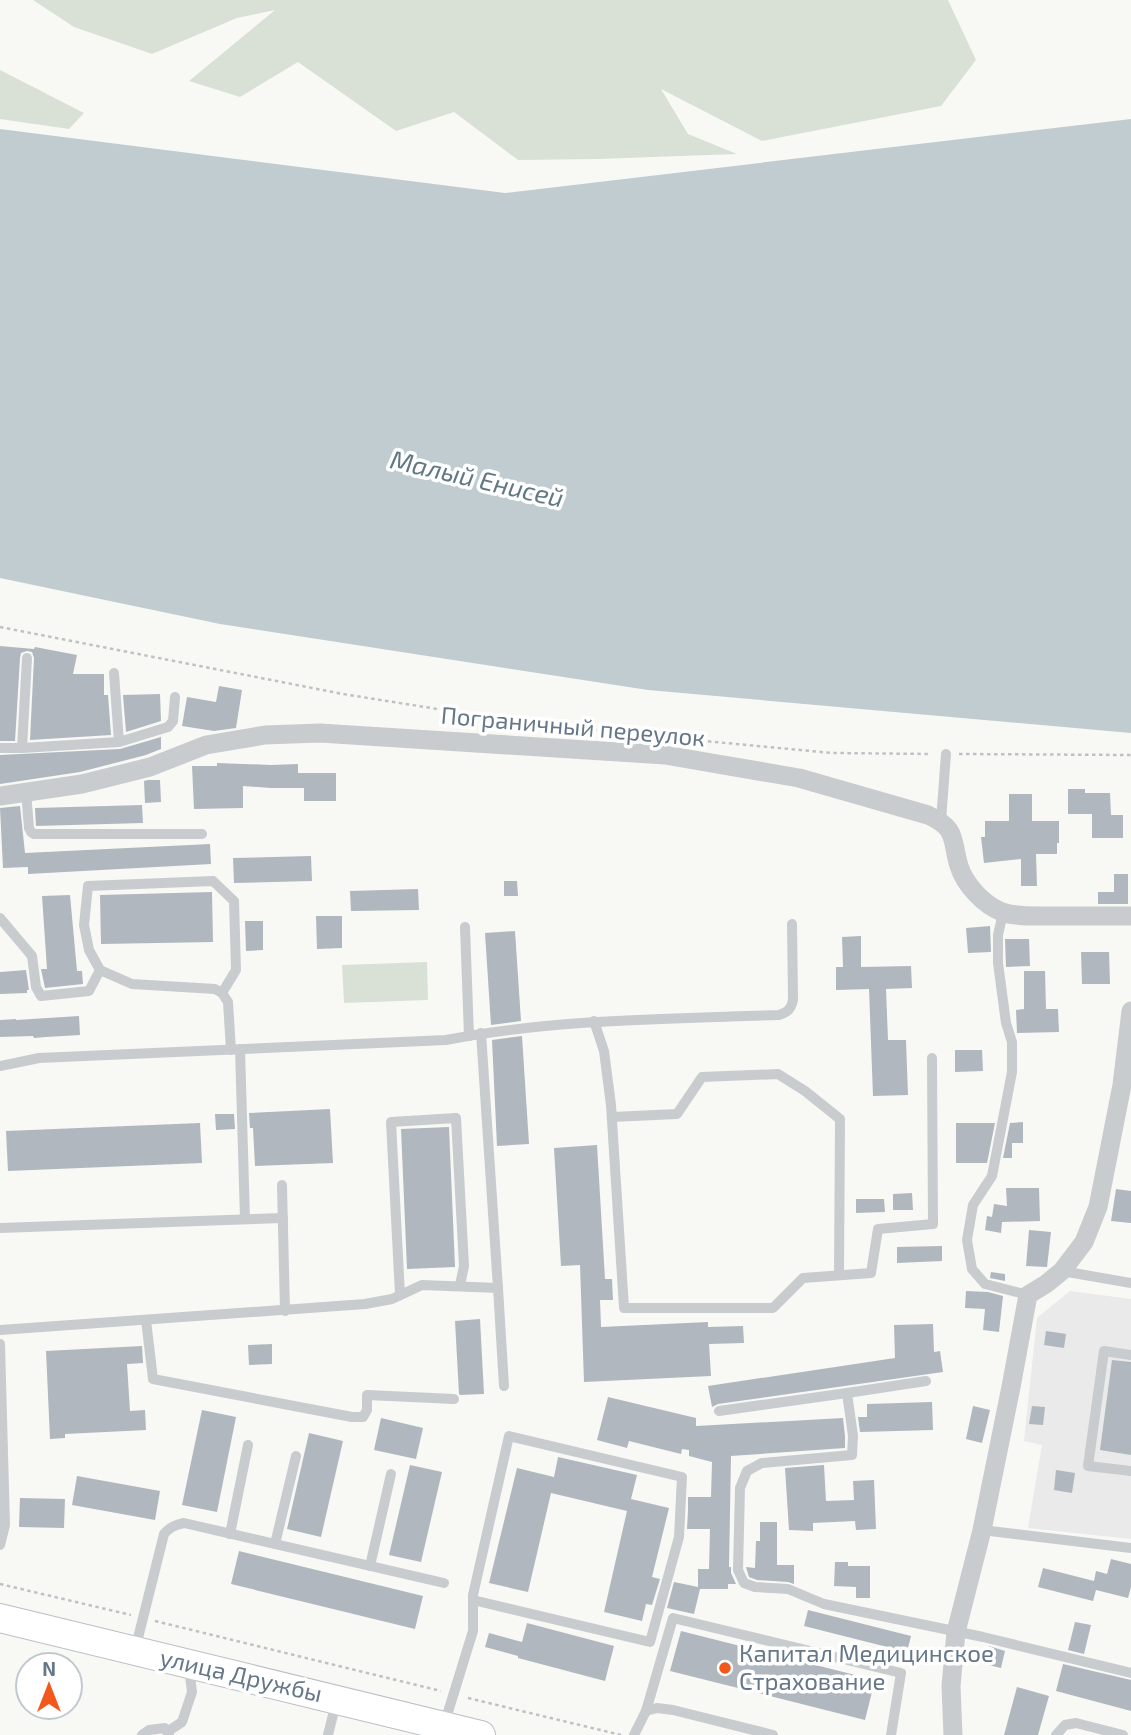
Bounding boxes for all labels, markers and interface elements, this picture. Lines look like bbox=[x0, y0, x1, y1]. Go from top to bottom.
water label: Малый Енисей bbox=[388, 443, 567, 513]
street label: Пограничный переулок bbox=[440, 700, 707, 753]
place label: Капитал Медицинское Страхование bbox=[739, 1638, 994, 1695]
street label: улица Дружбы bbox=[157, 1642, 325, 1708]
north arrow bbox=[14, 1651, 84, 1721]
text: N bbox=[42, 1657, 56, 1680]
marker: Капитал Медицинское Страхование bbox=[717, 1660, 733, 1676]

